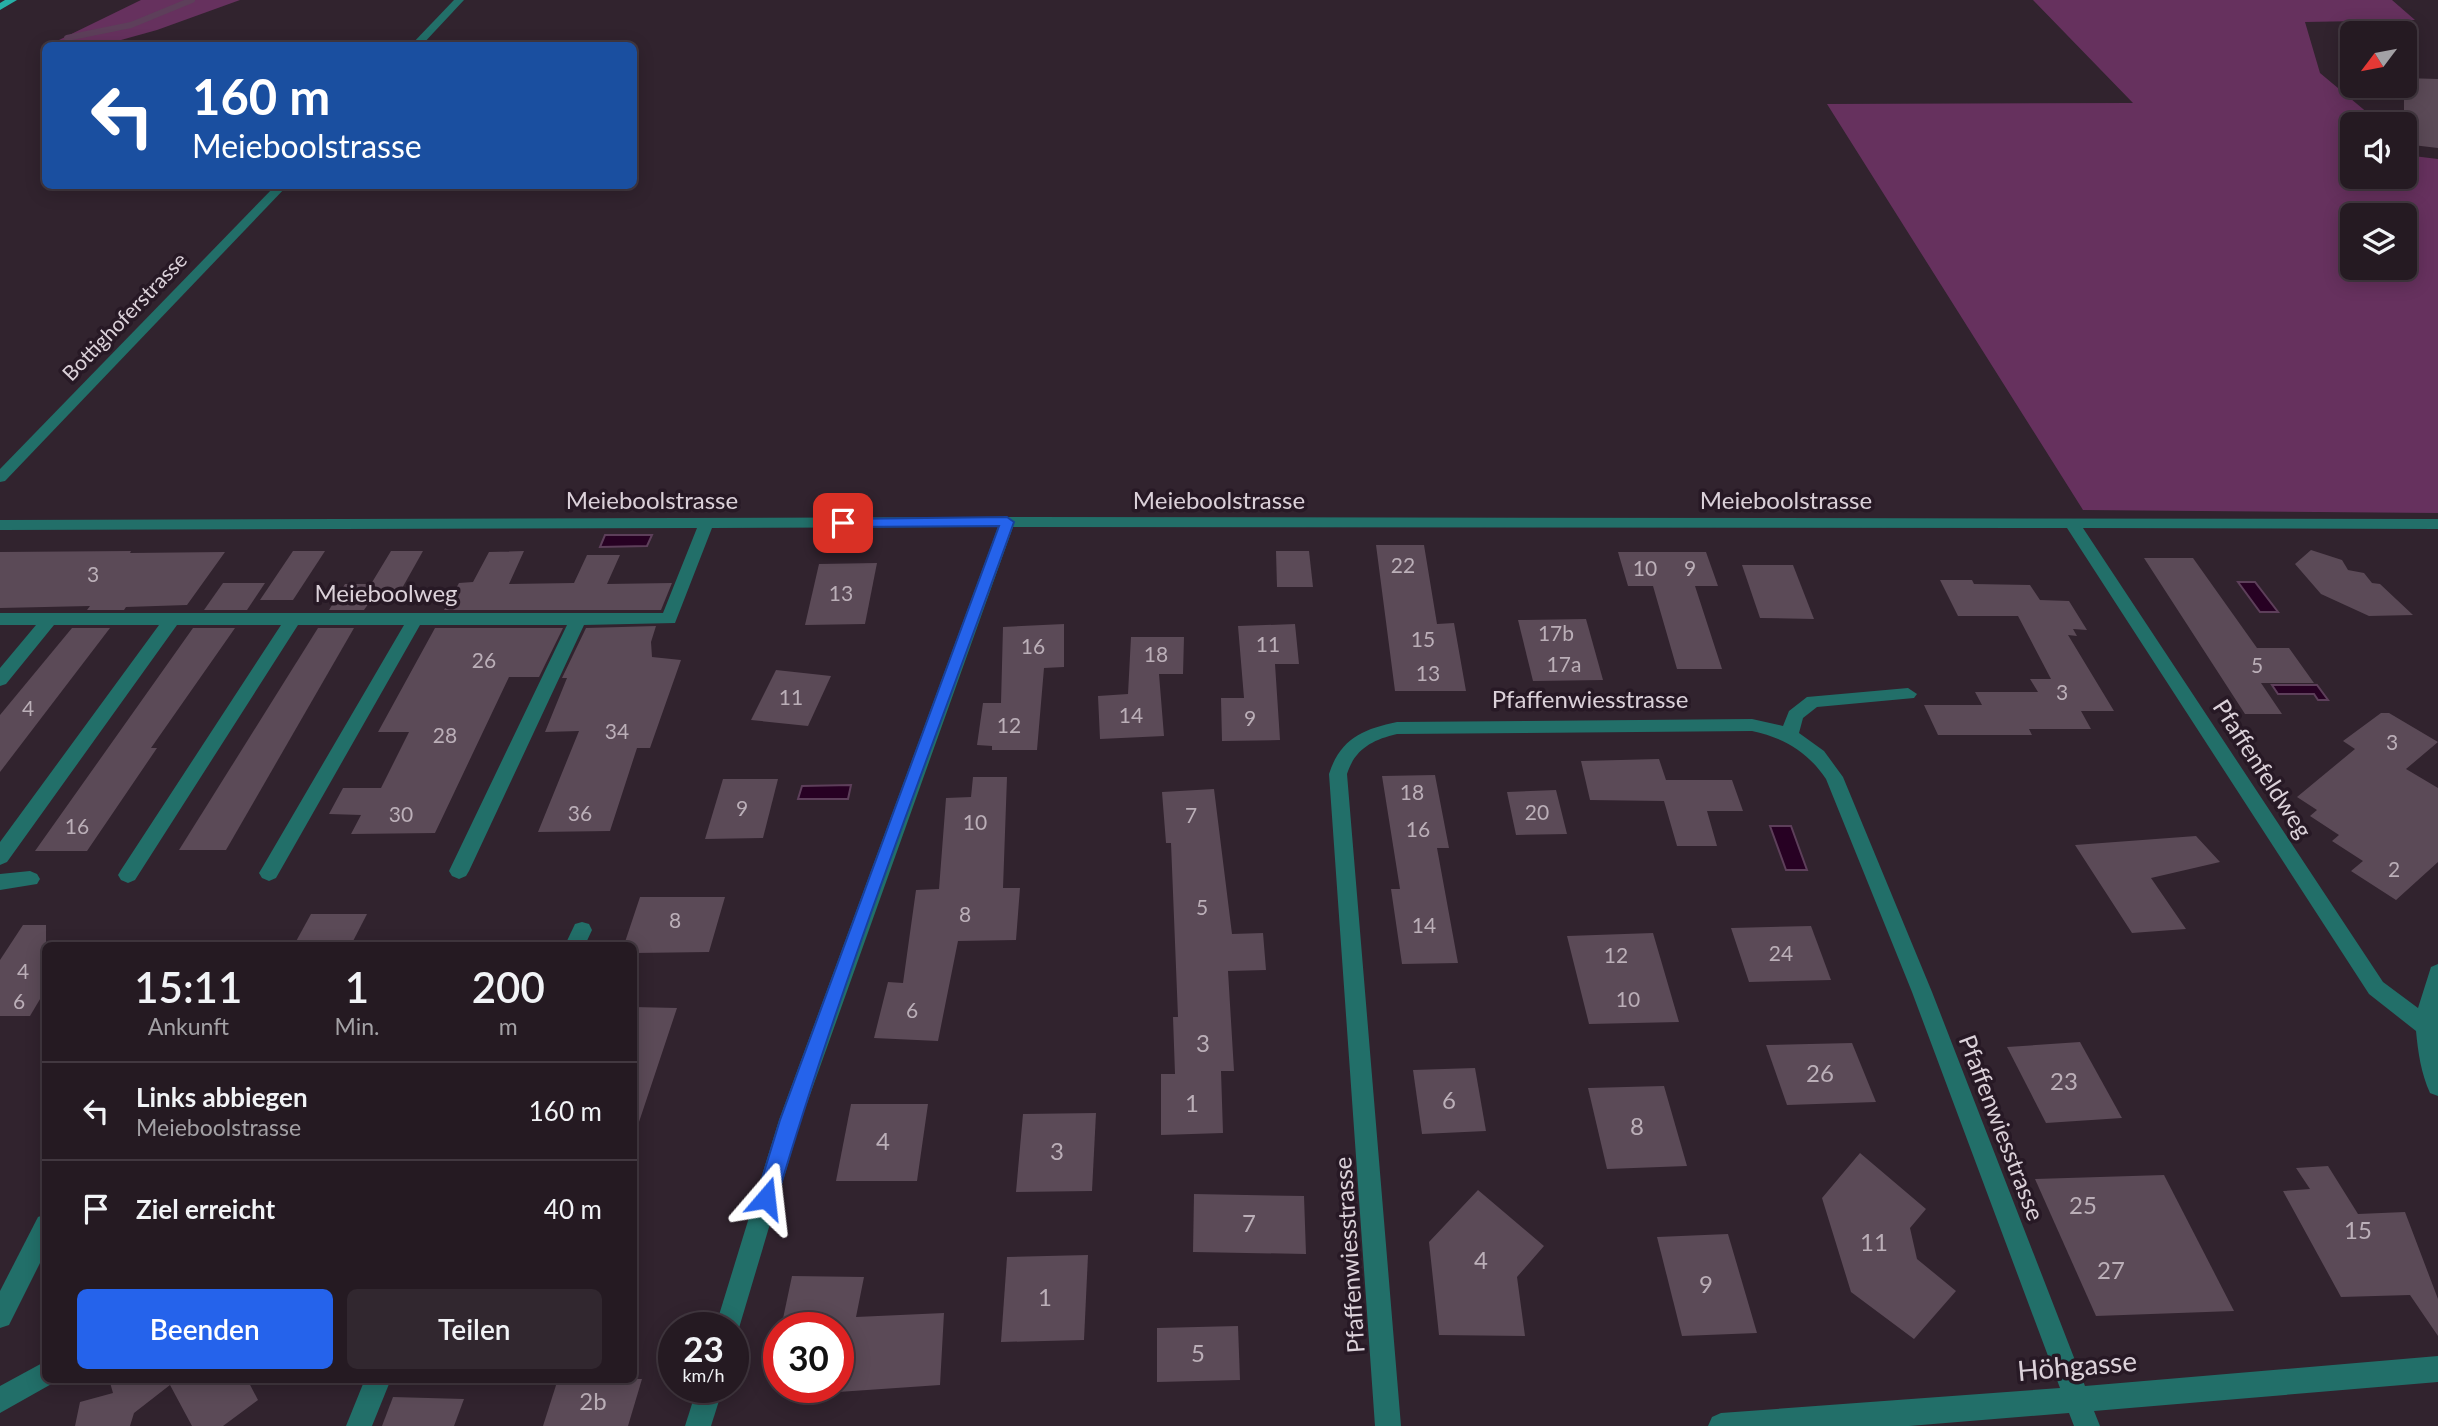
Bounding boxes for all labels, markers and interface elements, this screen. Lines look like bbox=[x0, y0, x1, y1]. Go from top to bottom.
north arrow bbox=[2340, 21, 2417, 98]
map controls bbox=[2340, 21, 2417, 280]
text: 160 m bbox=[192, 67, 330, 125]
icon: left bbox=[77, 70, 168, 161]
button: sound bbox=[2340, 112, 2417, 189]
text: Meieboolstrasse bbox=[192, 126, 422, 165]
button: layers bbox=[2340, 203, 2417, 280]
street label: Bottighoferstrasse bbox=[56, 247, 191, 385]
street label: Meieboolstrasse bbox=[566, 485, 738, 514]
street label: Meieboolstrasse bbox=[1133, 485, 1305, 514]
street label: Meieboolstrasse bbox=[1700, 485, 1872, 514]
pin bbox=[813, 493, 873, 553]
icon: arrive bbox=[824, 504, 862, 542]
house number: 22 bbox=[1391, 552, 1415, 577]
house number: 10 bbox=[1633, 555, 1657, 580]
house number: 9 bbox=[1684, 555, 1696, 580]
house number: 3 bbox=[87, 561, 99, 586]
street label: Meieboolweg bbox=[314, 578, 458, 607]
house number: 13 bbox=[829, 580, 853, 605]
house number: 17b bbox=[1538, 620, 1574, 645]
house number: 15 bbox=[1411, 626, 1435, 651]
house number: 11 bbox=[1256, 631, 1280, 656]
house number: 16 bbox=[1021, 633, 1045, 658]
house number: 18 bbox=[1144, 641, 1168, 666]
house number: 26 bbox=[472, 647, 496, 672]
house number: 17a bbox=[1547, 651, 1581, 676]
house number: 5 bbox=[2251, 652, 2263, 677]
house number: 13 bbox=[1416, 660, 1440, 685]
house number: 3 bbox=[2056, 679, 2068, 704]
house number: 11 bbox=[779, 684, 803, 709]
street label: Pfaffenwiesstrasse bbox=[1492, 684, 1688, 713]
street label: Pfaffenfeldweg bbox=[2208, 693, 2319, 843]
house number: 4 bbox=[22, 695, 34, 720]
house number: 14 bbox=[1119, 702, 1143, 727]
house number: 9 bbox=[1244, 705, 1256, 730]
house number: 12 bbox=[997, 712, 1021, 737]
house number: 34 bbox=[605, 718, 629, 743]
house number: 28 bbox=[433, 722, 457, 747]
house number: 3 bbox=[2386, 729, 2398, 754]
house number: 18 bbox=[1400, 779, 1424, 804]
house number: 9 bbox=[736, 795, 748, 820]
house number: 20 bbox=[1525, 799, 1549, 824]
house number: 36 bbox=[568, 800, 592, 825]
house number: 30 bbox=[389, 801, 413, 826]
house number: 7 bbox=[1185, 802, 1197, 827]
house number: 10 bbox=[963, 809, 987, 834]
house number: 16 bbox=[65, 813, 89, 838]
house number: 16 bbox=[1406, 816, 1430, 841]
house number: 2 bbox=[2388, 856, 2400, 881]
house number: 5 bbox=[1196, 894, 1208, 919]
house number: 8 bbox=[959, 901, 971, 926]
house number: 8 bbox=[669, 907, 681, 932]
house number: 14 bbox=[1412, 912, 1436, 937]
house number: 24 bbox=[1769, 940, 1793, 965]
house number: 12 bbox=[1604, 942, 1628, 967]
house number: 4 bbox=[17, 958, 29, 983]
text: 15:11 bbox=[134, 962, 242, 1012]
text: 1 bbox=[345, 962, 369, 1012]
text: 200 bbox=[472, 962, 545, 1012]
house number: 10 bbox=[1616, 986, 1640, 1011]
house number: 6 bbox=[13, 988, 25, 1013]
house number: 6 bbox=[906, 997, 918, 1022]
text: Ankunft bbox=[148, 1012, 229, 1040]
text: Min. bbox=[335, 1012, 379, 1040]
text: m bbox=[499, 1012, 518, 1040]
house number: 3 bbox=[1196, 1028, 1210, 1057]
street label: Pfaffenwiesstrasse bbox=[1954, 1030, 2051, 1224]
house number: 26 bbox=[1806, 1058, 1834, 1087]
house number: 23 bbox=[2050, 1066, 2078, 1095]
text: Links abbiegen bbox=[136, 1081, 308, 1113]
house number: 6 bbox=[1442, 1085, 1456, 1114]
house number: 1 bbox=[1185, 1088, 1199, 1117]
icon: left bbox=[77, 1092, 115, 1130]
text: 160 m bbox=[529, 1095, 602, 1127]
house number: 8 bbox=[1630, 1111, 1644, 1140]
text: Meieboolstrasse bbox=[136, 1113, 301, 1141]
house number: 4 bbox=[876, 1126, 890, 1155]
house number: 3 bbox=[1050, 1136, 1064, 1165]
street label: Pfaffenwiesstrasse bbox=[1327, 1156, 1370, 1354]
position arrow bbox=[729, 1161, 803, 1235]
icon: arrive bbox=[77, 1190, 115, 1228]
house number: 25 bbox=[2069, 1190, 2097, 1219]
text: Ziel erreicht bbox=[136, 1193, 275, 1225]
text: 40 m bbox=[544, 1193, 602, 1225]
house number: 7 bbox=[1242, 1208, 1256, 1237]
house number: 15 bbox=[2344, 1215, 2372, 1244]
house number: 11 bbox=[1860, 1227, 1888, 1256]
house number: 4 bbox=[1474, 1245, 1488, 1274]
house number: 27 bbox=[2097, 1255, 2125, 1284]
house number: 9 bbox=[1699, 1269, 1713, 1298]
house number: 1 bbox=[1038, 1282, 1052, 1311]
button: Beenden bbox=[77, 1289, 333, 1369]
button: Teilen bbox=[347, 1289, 602, 1369]
speed limit sign: 30 bbox=[763, 1312, 854, 1403]
text: 23 bbox=[683, 1327, 724, 1369]
house number: 5 bbox=[1191, 1338, 1205, 1367]
street label: Höhgasse bbox=[2016, 1343, 2138, 1387]
text: km/h bbox=[682, 1364, 725, 1386]
house number: 2b bbox=[579, 1386, 607, 1415]

